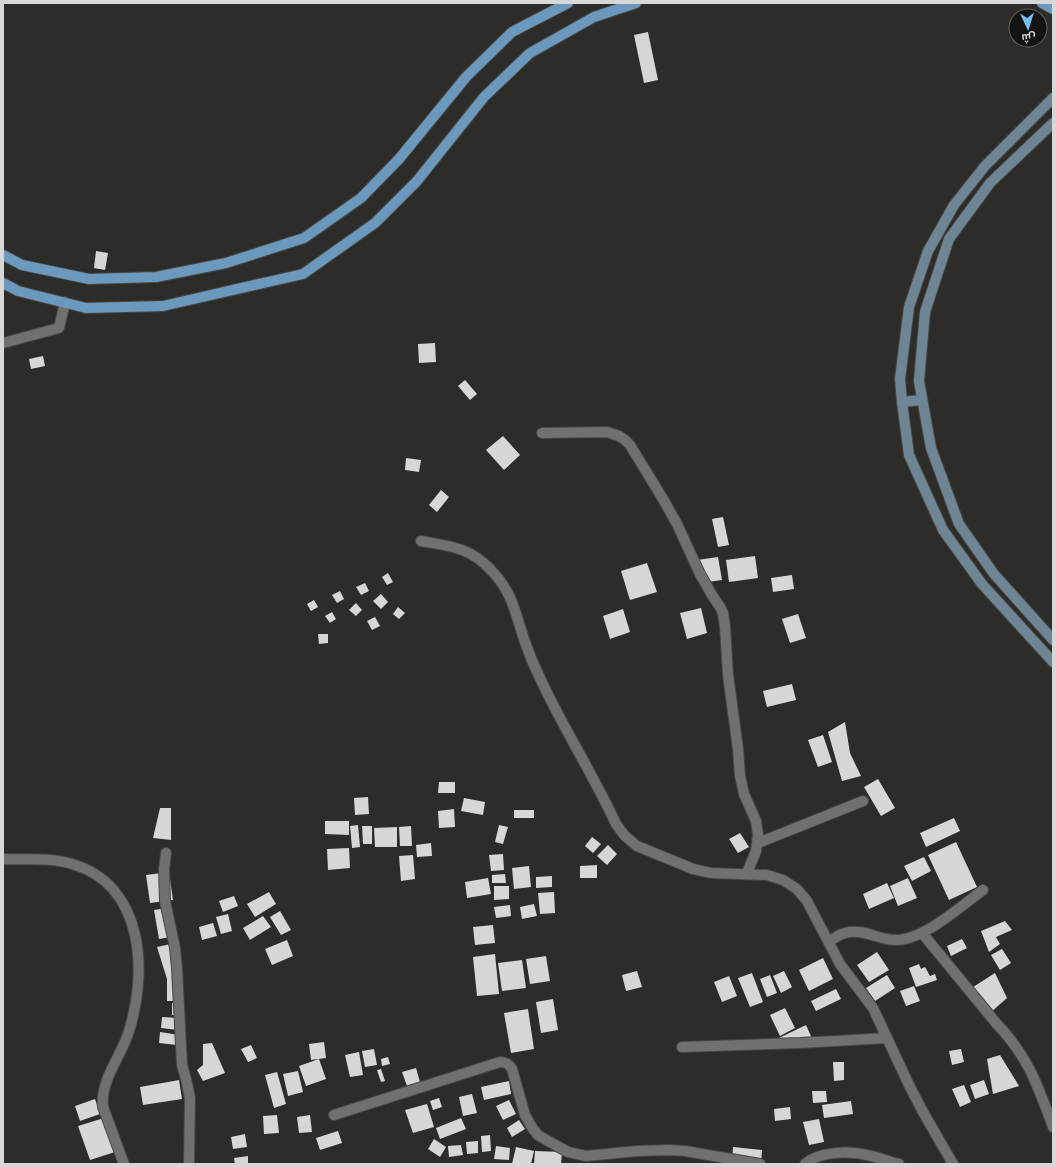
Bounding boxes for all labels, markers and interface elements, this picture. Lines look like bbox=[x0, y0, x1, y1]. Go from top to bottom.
north arrow bbox=[1008, 8, 1048, 48]
text: ش bbox=[1021, 31, 1036, 44]

